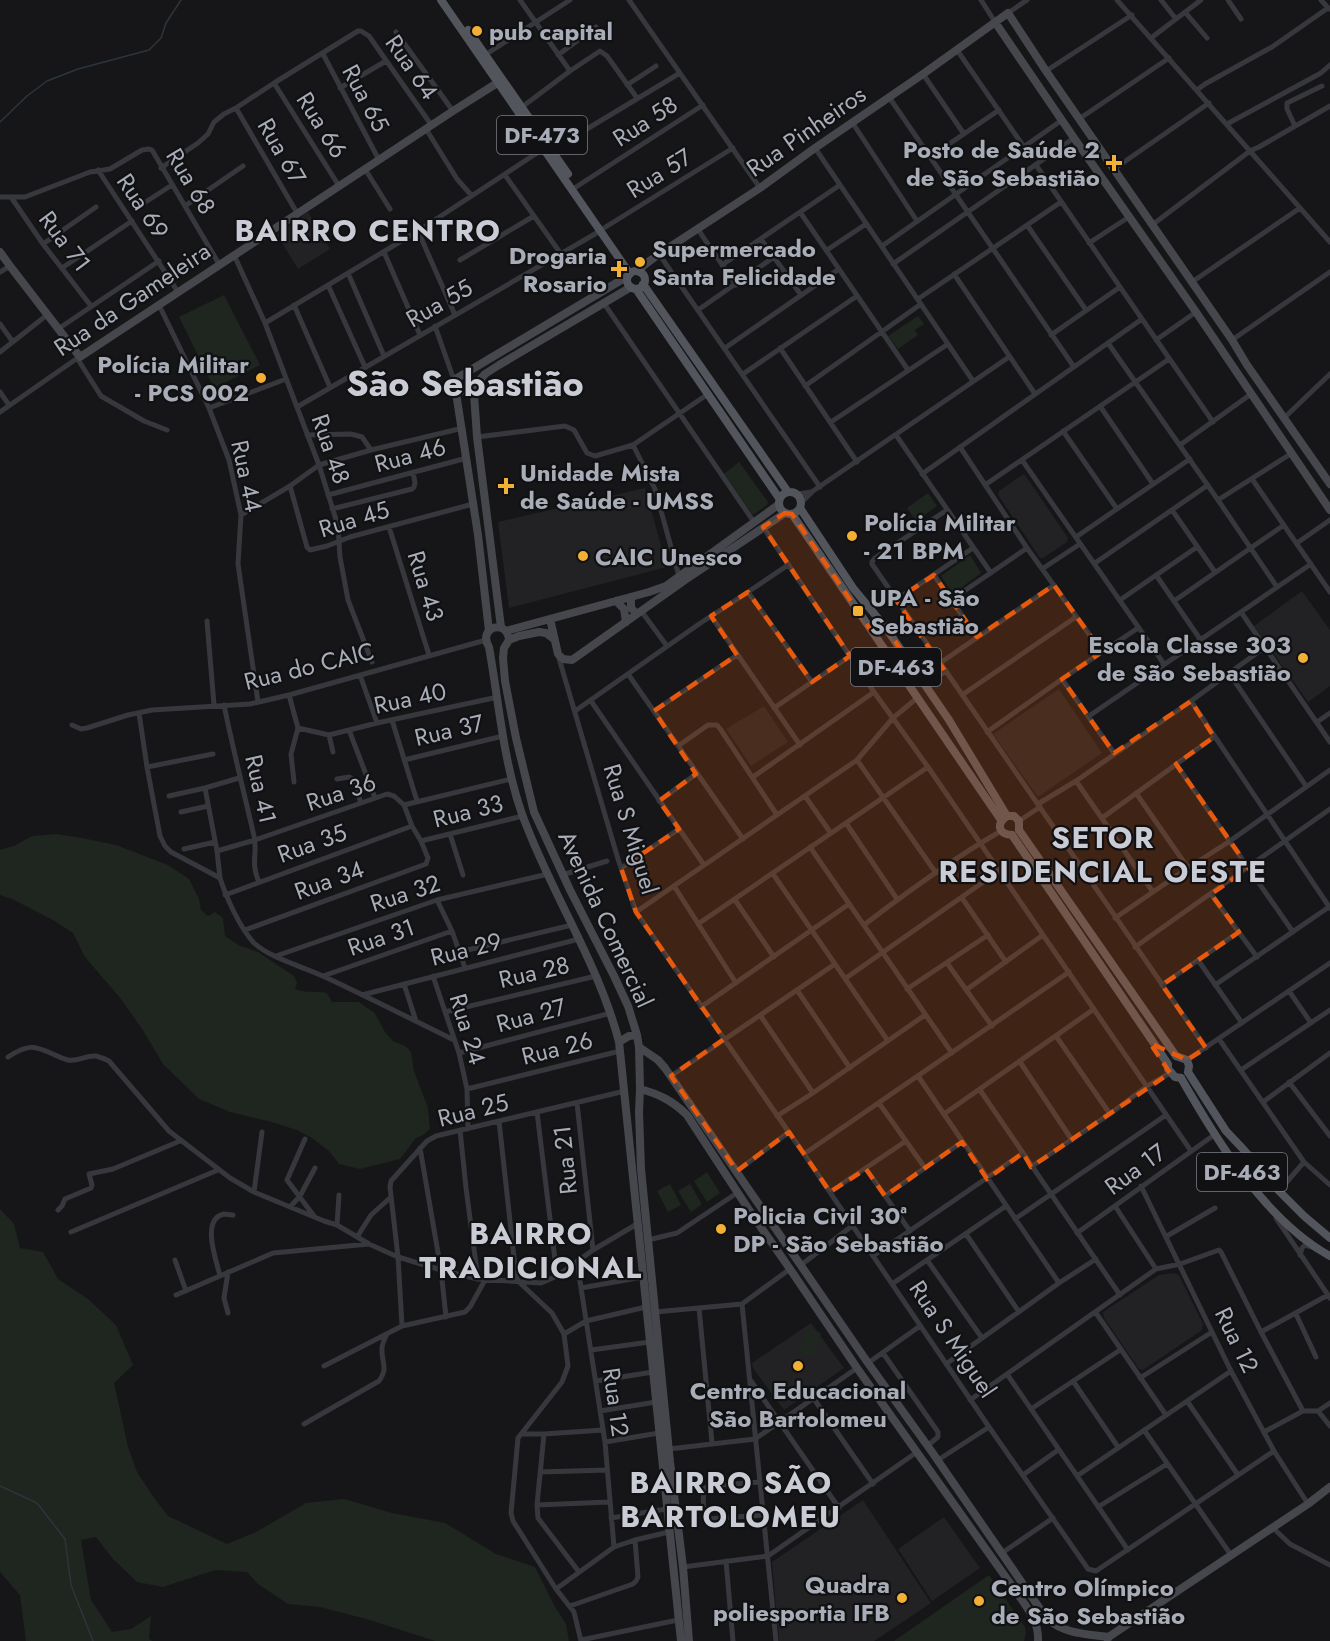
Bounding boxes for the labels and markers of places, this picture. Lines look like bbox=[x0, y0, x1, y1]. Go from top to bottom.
place label: pub capital bbox=[489, 14, 613, 49]
marker: pub capital bbox=[470, 24, 484, 38]
place label: Posto de Saúde 2 de São Sebastião bbox=[903, 132, 1100, 195]
marker: Posto de Saúde 2 de São Sebastião bbox=[1105, 154, 1123, 172]
place label: Supermercado Santa Felicidade bbox=[652, 231, 836, 294]
place label: Drogaria Rosario bbox=[509, 238, 607, 301]
marker: Supermercado Santa Felicidade bbox=[633, 255, 647, 269]
marker: Drogaria Rosario bbox=[612, 262, 626, 276]
place label: Polícia Militar - PCS 002 bbox=[97, 347, 249, 410]
marker: Polícia Militar - PCS 002 bbox=[254, 371, 268, 385]
place label: Unidade Mista de Saúde - UMSS bbox=[520, 455, 714, 518]
marker: Unidade Mista de Saúde - UMSS bbox=[497, 477, 515, 495]
place label: Polícia Militar - 21 BPM bbox=[864, 505, 1016, 568]
marker: Polícia Militar - 21 BPM bbox=[845, 529, 859, 543]
place label: CAIC Unesco bbox=[595, 539, 742, 574]
marker: CAIC Unesco bbox=[576, 549, 590, 563]
place label: UPA - São Sebastião bbox=[870, 580, 980, 643]
marker: UPA - São Sebastião bbox=[851, 604, 865, 618]
place label: Escola Classe 303 de São Sebastião bbox=[1088, 627, 1291, 690]
marker: Escola Classe 303 de São Sebastião bbox=[1296, 651, 1310, 665]
place label: Policia Civil 30ª DP - São Sebastião bbox=[733, 1198, 944, 1261]
marker: Policia Civil 30ª DP - São Sebastião bbox=[714, 1222, 728, 1236]
marker: Centro Educacional São Bartolomeu bbox=[791, 1359, 805, 1373]
place label: Centro Educacional São Bartolomeu bbox=[690, 1373, 906, 1436]
place label: Quadra poliesportia IFB bbox=[713, 1567, 890, 1630]
place label: Centro Olímpico de São Sebastião bbox=[991, 1570, 1185, 1633]
marker: Quadra poliesportia IFB bbox=[895, 1591, 909, 1605]
marker: Centro Olímpico de São Sebastião bbox=[972, 1594, 986, 1608]

